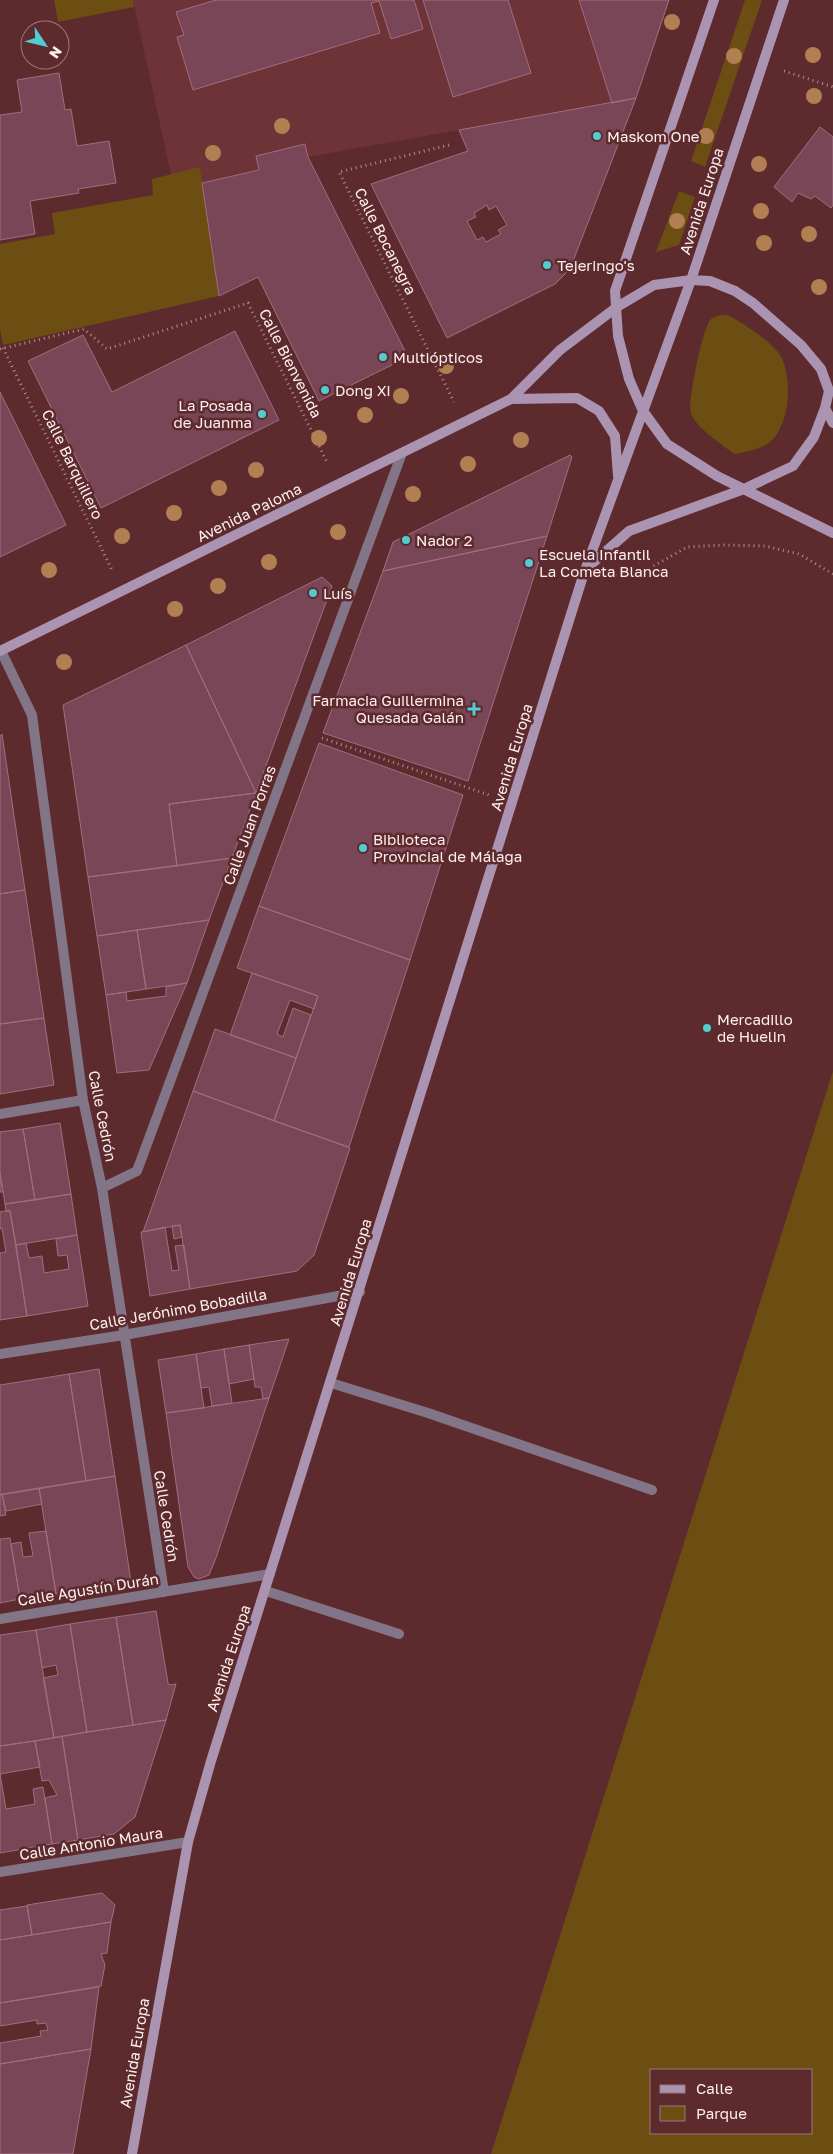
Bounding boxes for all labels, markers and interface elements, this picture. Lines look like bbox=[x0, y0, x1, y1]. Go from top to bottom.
north arrow bbox=[20, 20, 70, 70]
text: N bbox=[46, 44, 66, 62]
place label: Maskom One bbox=[607, 127, 700, 145]
marker: Maskom One bbox=[591, 130, 603, 142]
street label: Avenida Europa bbox=[675, 145, 727, 257]
street label: Calle Bocanegra bbox=[351, 185, 421, 297]
place label: Tejeringo's bbox=[557, 256, 635, 274]
marker: Tejeringo's bbox=[541, 259, 553, 271]
street label: Calle Bienvenida bbox=[256, 305, 326, 421]
place label: Multiópticos bbox=[393, 348, 483, 366]
marker: Multiópticos bbox=[377, 351, 389, 363]
place label: Dong Xi bbox=[335, 381, 391, 399]
marker: Dong Xi bbox=[319, 384, 331, 396]
place label: La Posada de Juanma bbox=[173, 396, 252, 431]
street label: Calle Barquillero bbox=[39, 406, 107, 522]
marker: La Posada de Juanma bbox=[256, 408, 268, 420]
street label: Avenida Paloma bbox=[194, 479, 304, 545]
place label: Nador 2 bbox=[416, 531, 472, 549]
marker: Nador 2 bbox=[400, 534, 412, 546]
place label: Escuela Infantil La Cometa Blanca bbox=[539, 545, 669, 580]
marker: Escuela Infantil La Cometa Blanca bbox=[523, 557, 535, 569]
place label: Luís bbox=[323, 584, 352, 602]
marker: Luís bbox=[307, 587, 319, 599]
place label: Farmacia Guillermina Quesada Galán bbox=[312, 691, 464, 726]
street label: Avenida Europa bbox=[486, 701, 536, 813]
marker: Farmacia Guillermina Quesada Galán bbox=[468, 703, 480, 715]
street label: Calle Juan Porras bbox=[219, 763, 279, 887]
place label: Biblioteca Provincial de Málaga bbox=[373, 830, 522, 865]
marker: Biblioteca Provincial de Málaga bbox=[357, 842, 369, 854]
place label: Mercadillo de Huelin bbox=[717, 1010, 793, 1045]
marker: Mercadillo de Huelin bbox=[701, 1022, 713, 1034]
street label: Calle Cedrón bbox=[85, 1069, 121, 1163]
street label: Avenida Europa bbox=[325, 1216, 375, 1328]
street label: Calle Jerónimo Bobadilla bbox=[88, 1285, 268, 1333]
street label: Calle Cedrón bbox=[151, 1469, 183, 1563]
street label: Calle Agustín Durán bbox=[16, 1569, 160, 1609]
street label: Avenida Europa bbox=[202, 1602, 254, 1714]
street label: Calle Antonio Maura bbox=[18, 1823, 164, 1863]
street label: Avenida Europa bbox=[115, 1997, 153, 2109]
legend bbox=[650, 2069, 813, 2134]
text: Calle bbox=[696, 2079, 733, 2097]
text: Parque bbox=[696, 2104, 747, 2122]

